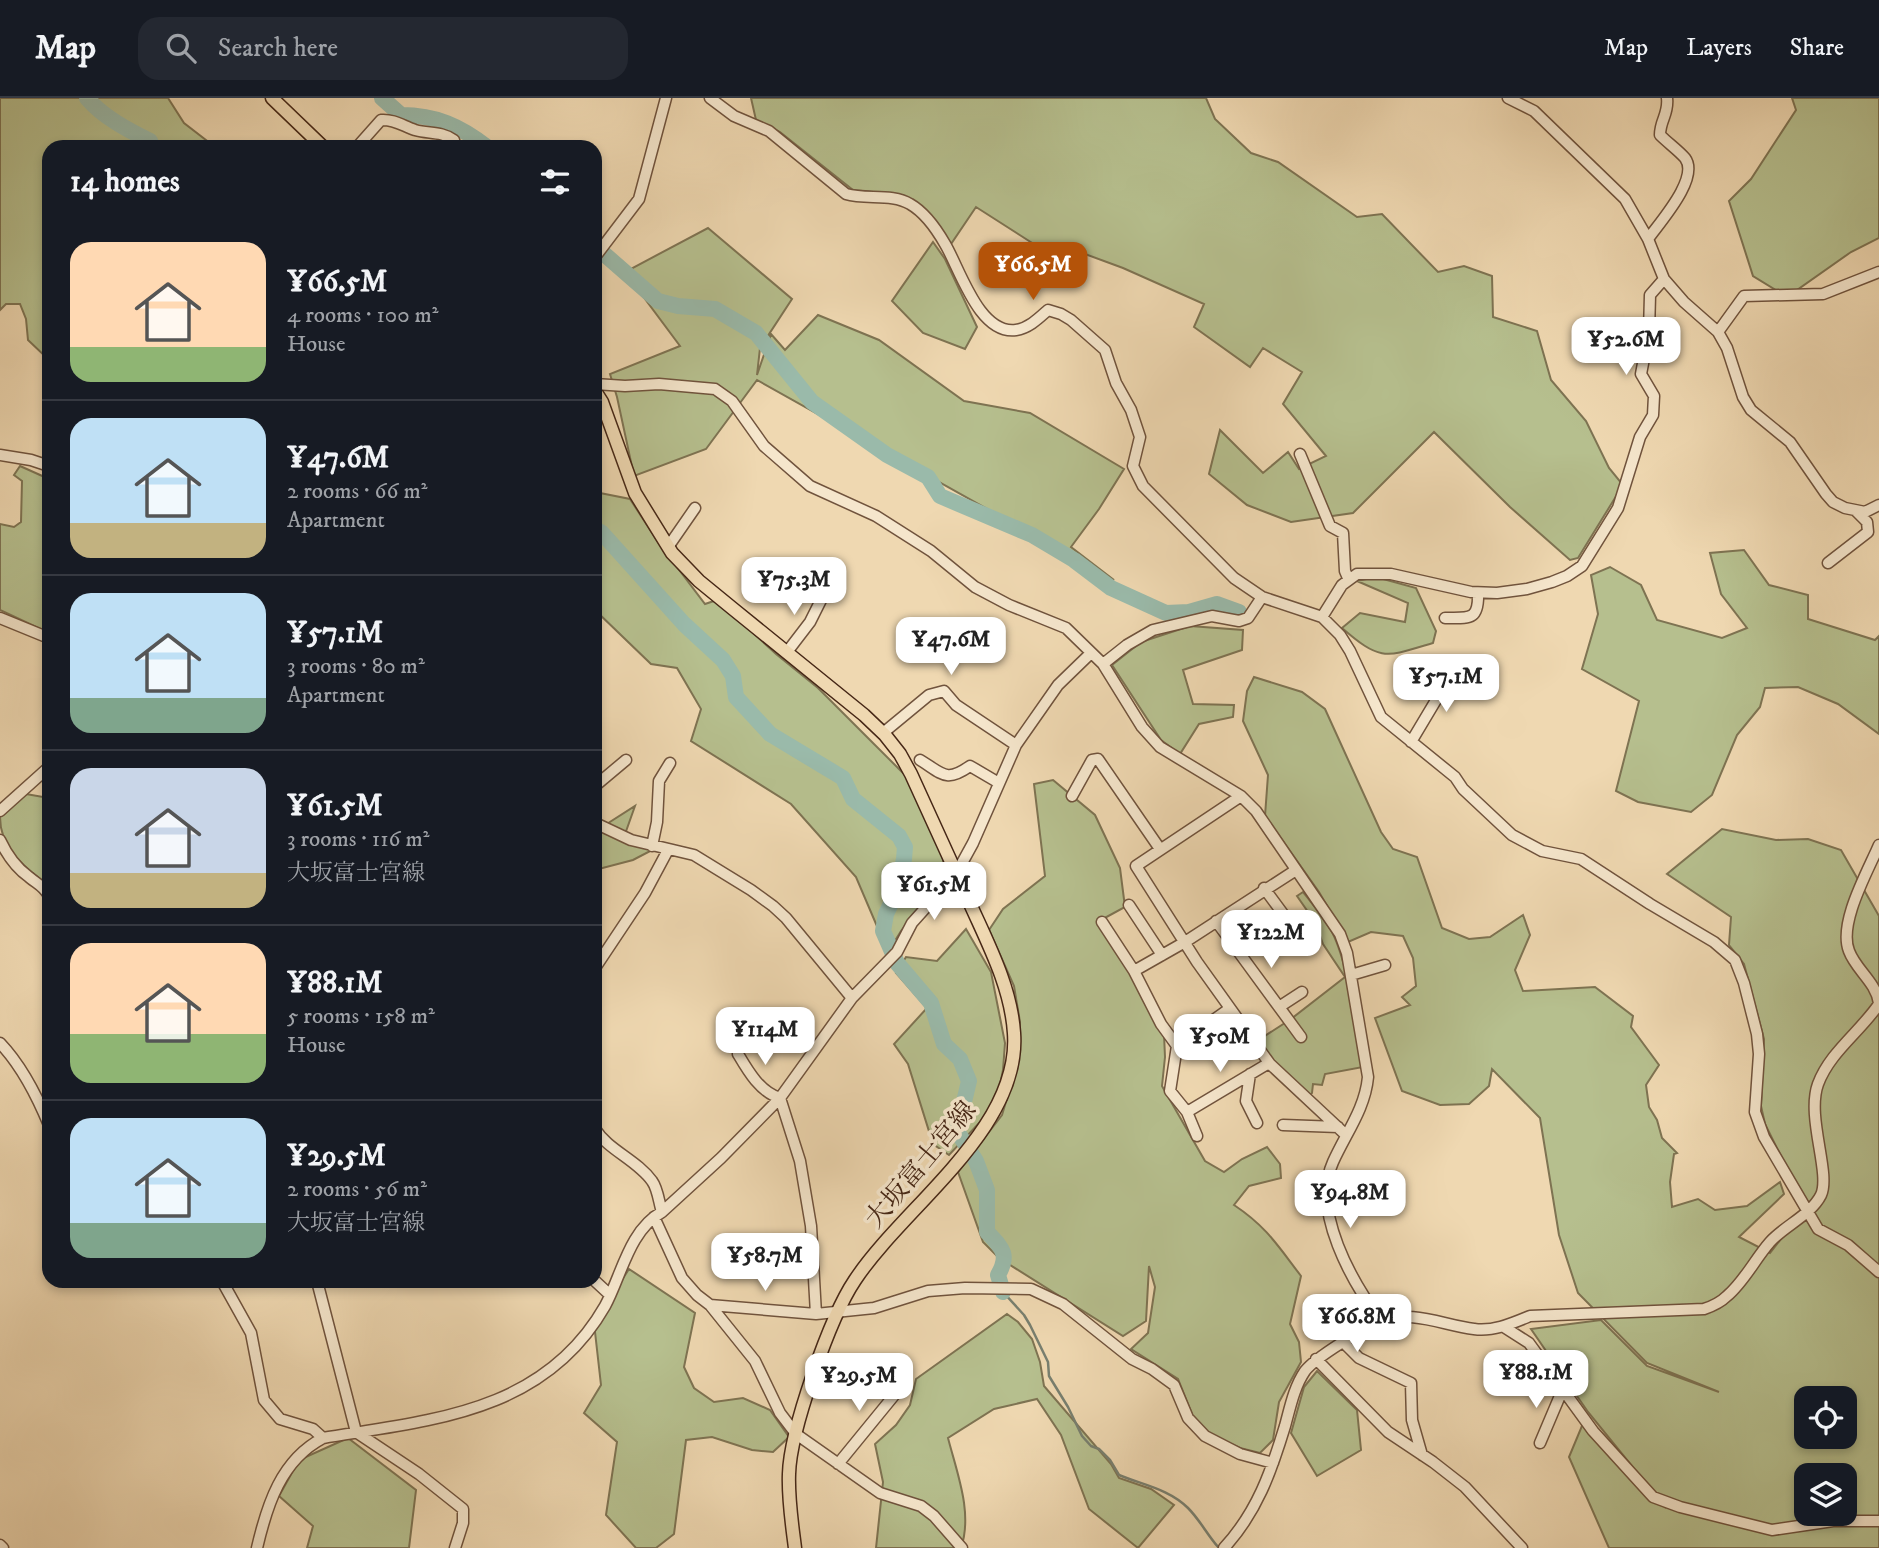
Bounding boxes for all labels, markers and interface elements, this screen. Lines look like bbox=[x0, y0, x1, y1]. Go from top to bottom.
search box bbox=[138, 17, 628, 80]
text: Map bbox=[35, 28, 96, 69]
icon: search bbox=[162, 29, 200, 67]
text: Search here bbox=[218, 32, 338, 65]
text: Map bbox=[1604, 33, 1648, 63]
text: Layers bbox=[1686, 33, 1752, 63]
text: Share bbox=[1790, 33, 1844, 63]
icon: filters bbox=[536, 163, 574, 201]
text: 14 homes bbox=[70, 164, 180, 201]
pin: ¥66.5M bbox=[976, 242, 1090, 302]
text: ¥66.5M bbox=[994, 250, 1072, 279]
text: ¥66.5M bbox=[287, 264, 387, 301]
icon: home bbox=[126, 270, 210, 354]
text: 4 rooms · 100 m² bbox=[287, 301, 439, 330]
pin: ¥52.6M bbox=[1569, 317, 1683, 377]
text: ¥52.6M bbox=[1588, 325, 1664, 354]
text: House bbox=[287, 330, 345, 359]
text: ¥47.6M bbox=[287, 440, 389, 477]
icon: home bbox=[126, 446, 210, 530]
text: 2 rooms · 66 m² bbox=[287, 477, 427, 506]
text: Apartment bbox=[287, 506, 385, 535]
pin: ¥75.3M bbox=[737, 558, 851, 617]
text: ¥75.3M bbox=[757, 565, 831, 594]
text: ¥57.1M bbox=[287, 615, 383, 652]
pin: ¥47.6M bbox=[894, 618, 1008, 677]
icon: home bbox=[126, 621, 210, 705]
text: ¥47.6M bbox=[912, 625, 990, 654]
text: 3 rooms · 80 m² bbox=[287, 652, 425, 681]
pin: ¥57.1M bbox=[1389, 654, 1503, 714]
text: ¥57.1M bbox=[1409, 662, 1483, 691]
text: Apartment bbox=[287, 681, 385, 710]
text: ¥61.5M bbox=[287, 788, 383, 825]
icon: home bbox=[126, 796, 210, 880]
text: 3 rooms · 116 m² bbox=[287, 825, 430, 854]
text: 大坂富士宮線 bbox=[287, 859, 425, 888]
pin: ¥61.5M bbox=[877, 862, 991, 922]
text: ¥61.5M bbox=[897, 870, 971, 899]
pin: ¥122M bbox=[1222, 910, 1320, 970]
text: ¥122M bbox=[1237, 918, 1305, 947]
text: ¥88.1M bbox=[287, 965, 383, 1002]
icon: home bbox=[126, 971, 210, 1055]
text: 5 rooms · 158 m² bbox=[287, 1002, 435, 1031]
pin: ¥114M bbox=[716, 1007, 814, 1067]
pin: ¥50M bbox=[1179, 1014, 1261, 1074]
text: ¥114M bbox=[732, 1015, 798, 1044]
text: ¥50M bbox=[1190, 1022, 1250, 1051]
text: House bbox=[287, 1031, 345, 1060]
street label: 大坂富士宮線 bbox=[858, 1095, 984, 1235]
text: ¥29.5M bbox=[287, 1138, 386, 1175]
icon: home bbox=[126, 1146, 210, 1230]
pin: ¥94.8M bbox=[1293, 1170, 1407, 1230]
text: 2 rooms · 56 m² bbox=[287, 1175, 427, 1204]
text: ¥94.8M bbox=[1311, 1178, 1389, 1207]
text: 大坂富士宮線 bbox=[287, 1209, 425, 1238]
pin: ¥58.7M bbox=[708, 1234, 822, 1293]
text: ¥58.7M bbox=[727, 1241, 803, 1270]
pin: ¥66.8M bbox=[1300, 1294, 1414, 1354]
text: ¥66.8M bbox=[1318, 1302, 1396, 1331]
pin: ¥88.1M bbox=[1479, 1350, 1593, 1410]
pin: ¥29.5M bbox=[802, 1354, 916, 1413]
text: ¥88.1M bbox=[1499, 1358, 1573, 1387]
text: ¥29.5M bbox=[821, 1361, 897, 1390]
map controls bbox=[1794, 1386, 1857, 1526]
button: locate bbox=[1794, 1386, 1857, 1449]
button: layers bbox=[1794, 1463, 1857, 1526]

